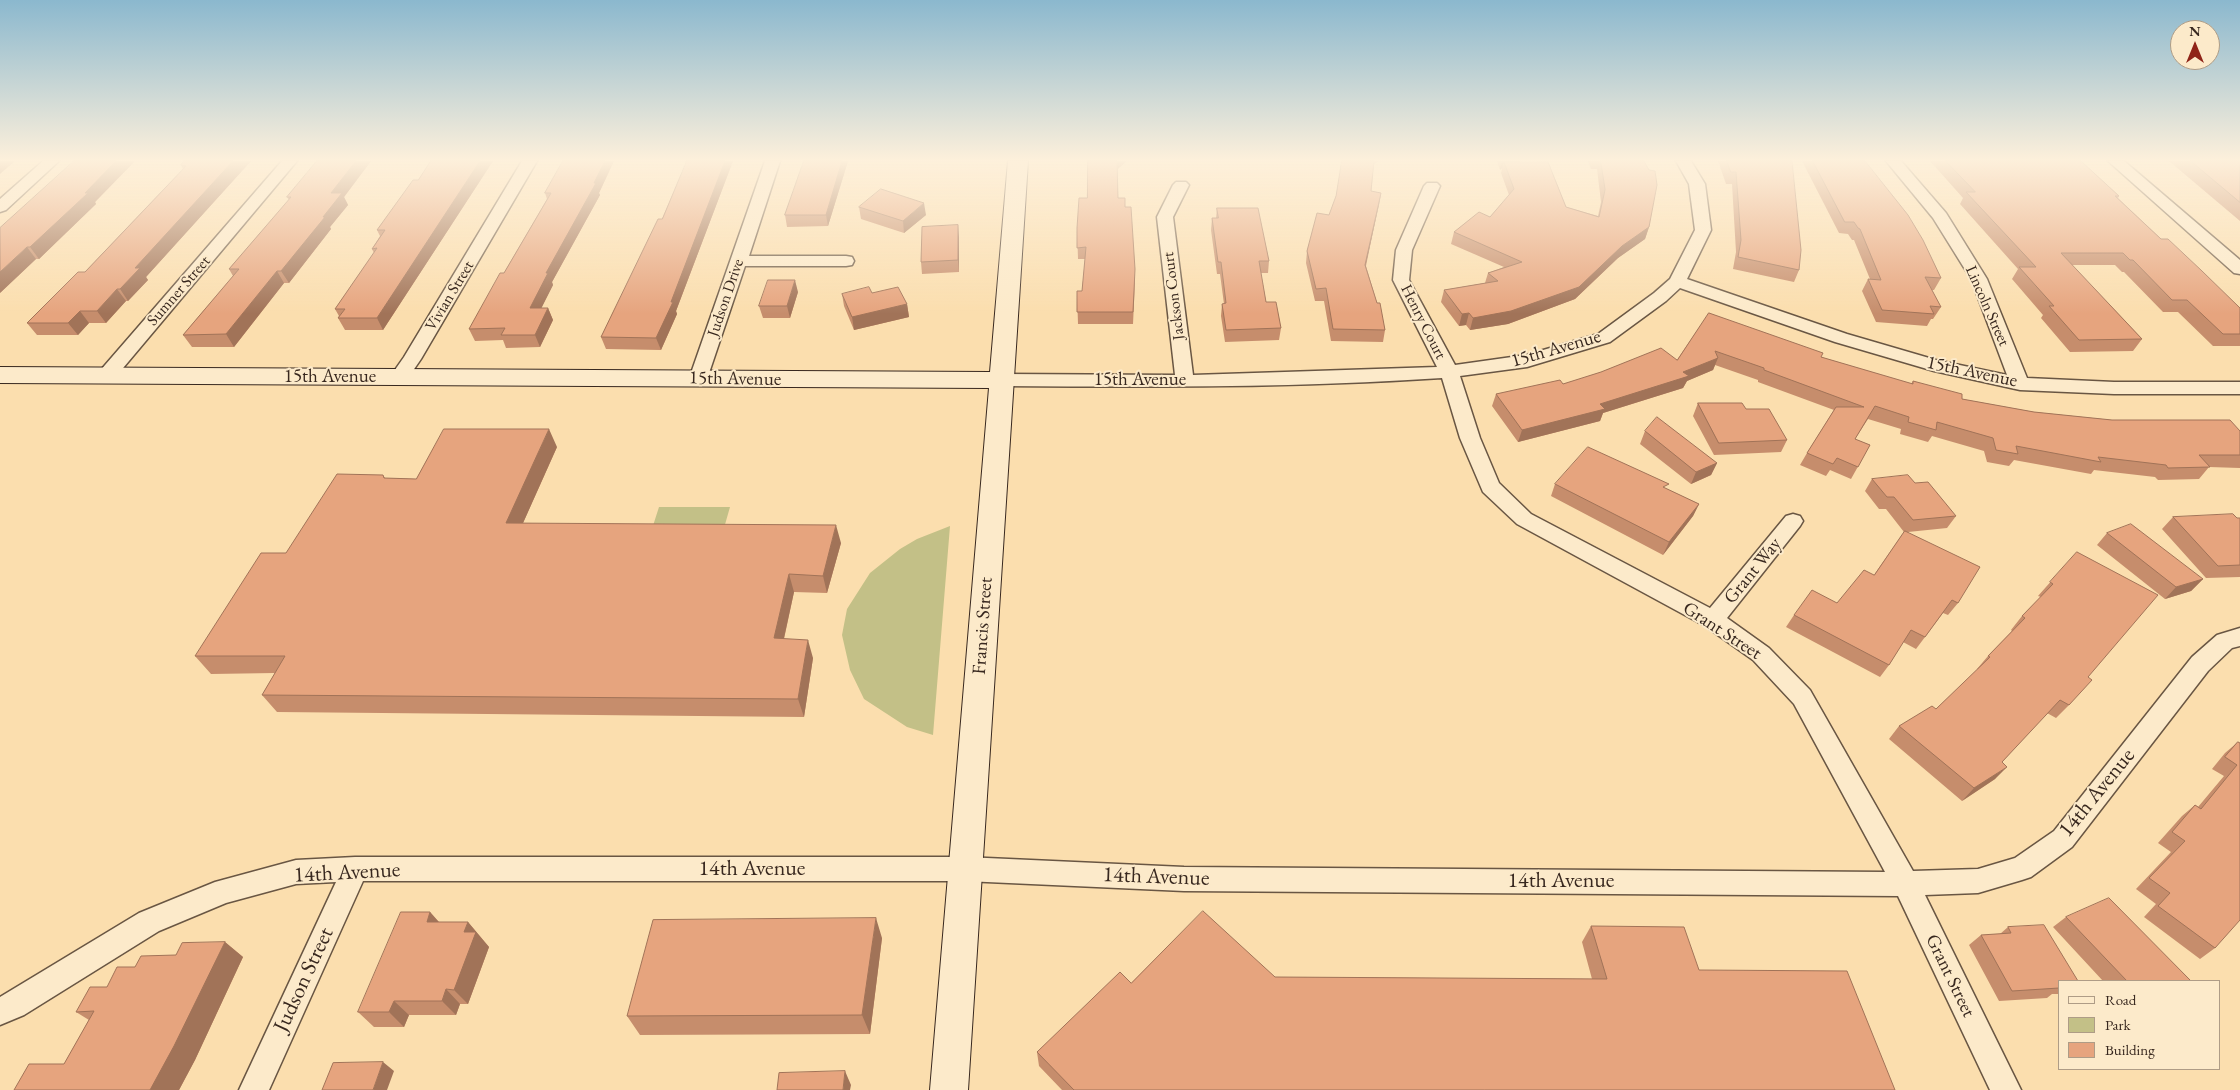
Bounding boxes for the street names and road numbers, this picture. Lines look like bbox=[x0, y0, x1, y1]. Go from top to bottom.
street label: Jackson Court bbox=[1159, 251, 1189, 341]
street label: Sumner Street bbox=[143, 252, 215, 330]
street label: Vivian Street bbox=[422, 257, 478, 335]
street label: Judson Drive bbox=[704, 257, 748, 339]
street label: Lincoln Street bbox=[1961, 263, 2013, 349]
street label: Henry Court bbox=[1396, 281, 1450, 363]
street label: 15th Avenue bbox=[1508, 325, 1604, 373]
street label: 15th Avenue bbox=[1924, 351, 2020, 393]
street label: 15th Avenue bbox=[284, 366, 376, 388]
street label: 15th Avenue bbox=[689, 367, 781, 391]
street label: 15th Avenue bbox=[1094, 369, 1186, 391]
street label: Grant Way bbox=[1719, 533, 1787, 609]
street label: Francis Street bbox=[968, 576, 998, 676]
street label: Grant Street bbox=[1678, 597, 1766, 665]
street label: 14th Avenue bbox=[2053, 743, 2141, 843]
street label: 14th Avenue bbox=[699, 856, 805, 882]
street label: 14th Avenue bbox=[293, 857, 401, 889]
street label: 14th Avenue bbox=[1102, 862, 1210, 892]
street label: 14th Avenue bbox=[1508, 868, 1614, 894]
street label: Judson Street bbox=[268, 923, 340, 1037]
street label: Grant Street bbox=[1920, 931, 1980, 1021]

